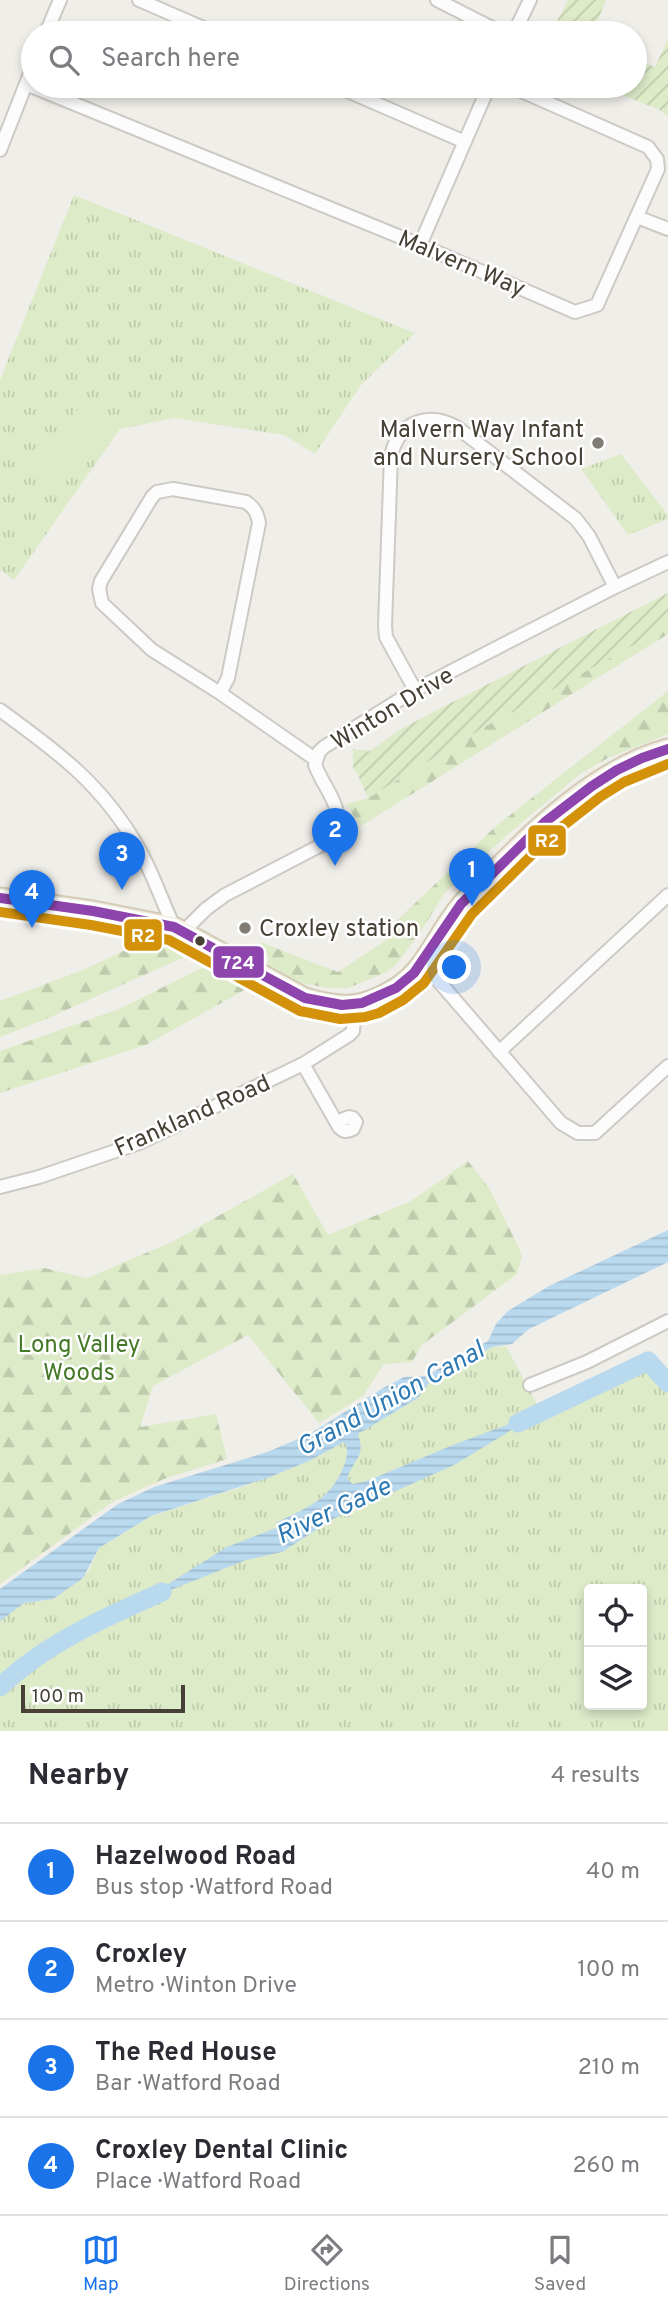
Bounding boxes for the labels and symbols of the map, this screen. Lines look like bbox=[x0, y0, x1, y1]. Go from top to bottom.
street label: Malvern Way bbox=[393, 225, 529, 305]
place label: Malvern Way Infant and Nursery School bbox=[373, 416, 584, 474]
marker: Malvern Way Infant and Nursery School bbox=[590, 435, 606, 451]
street label: Winton Drive bbox=[326, 661, 460, 758]
pin: 2 bbox=[312, 808, 358, 866]
line badge: R2 bbox=[527, 824, 567, 857]
text: R2 bbox=[535, 830, 559, 854]
pin: 3 bbox=[99, 832, 145, 890]
pin: 1 bbox=[449, 848, 495, 906]
pin: 4 bbox=[9, 870, 55, 928]
place label: Croxley station bbox=[259, 915, 419, 945]
line badge: R2 bbox=[123, 918, 163, 952]
marker: Croxley station bbox=[237, 920, 253, 936]
text: R2 bbox=[131, 925, 155, 949]
unlabelled marker bbox=[193, 934, 207, 948]
line badge: 724 bbox=[212, 945, 265, 979]
your location bbox=[437, 950, 471, 984]
text: 724 bbox=[221, 952, 255, 976]
street label: Frankland Road bbox=[110, 1069, 275, 1165]
park label: Long Valley Woods bbox=[17, 1331, 141, 1389]
water label: Grand Union Canal bbox=[292, 1334, 492, 1465]
water label: River Gade bbox=[271, 1471, 397, 1553]
scale bar bbox=[21, 1682, 186, 1714]

